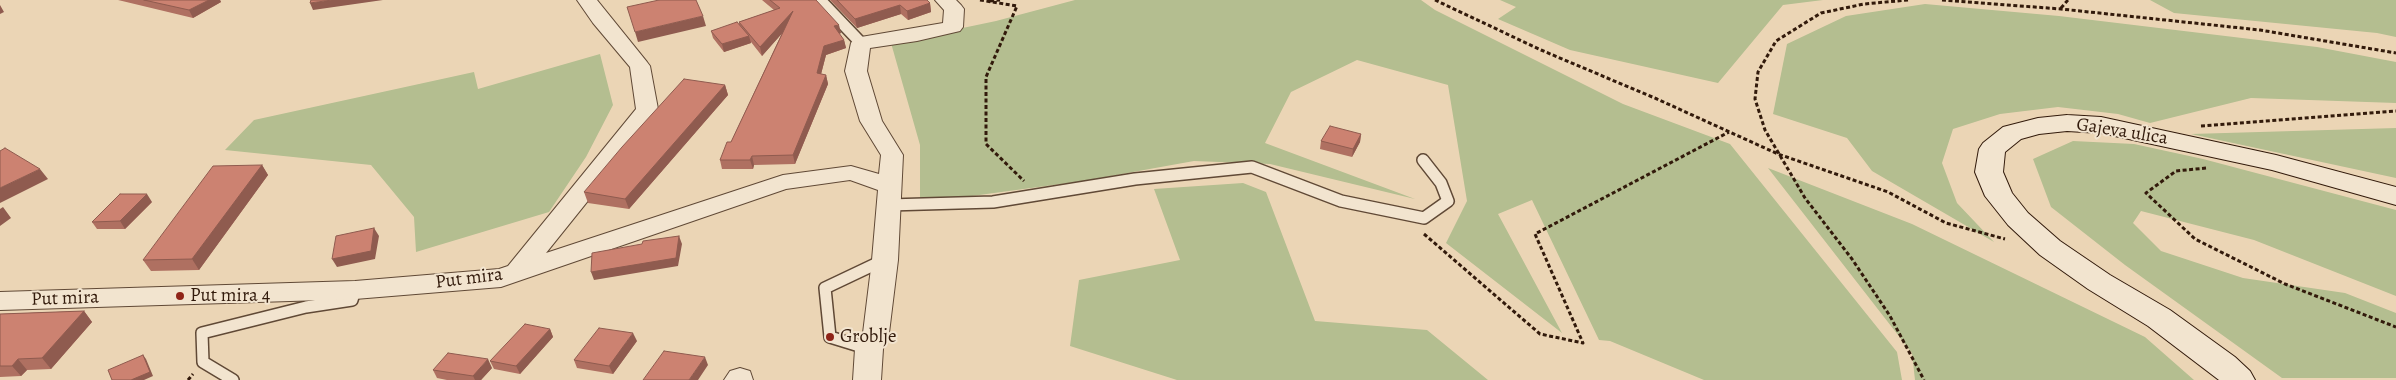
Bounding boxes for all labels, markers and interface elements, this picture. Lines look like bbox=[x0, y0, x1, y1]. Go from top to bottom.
street label: Gajeva ulica bbox=[2075, 114, 2169, 150]
street label: Put mira bbox=[434, 264, 504, 294]
place label: Put mira 4 bbox=[190, 285, 270, 307]
street label: Put mira bbox=[31, 286, 99, 312]
marker: Put mira 4 bbox=[174, 290, 186, 302]
place label: Groblje bbox=[840, 326, 896, 348]
marker: Groblje bbox=[824, 331, 836, 343]

